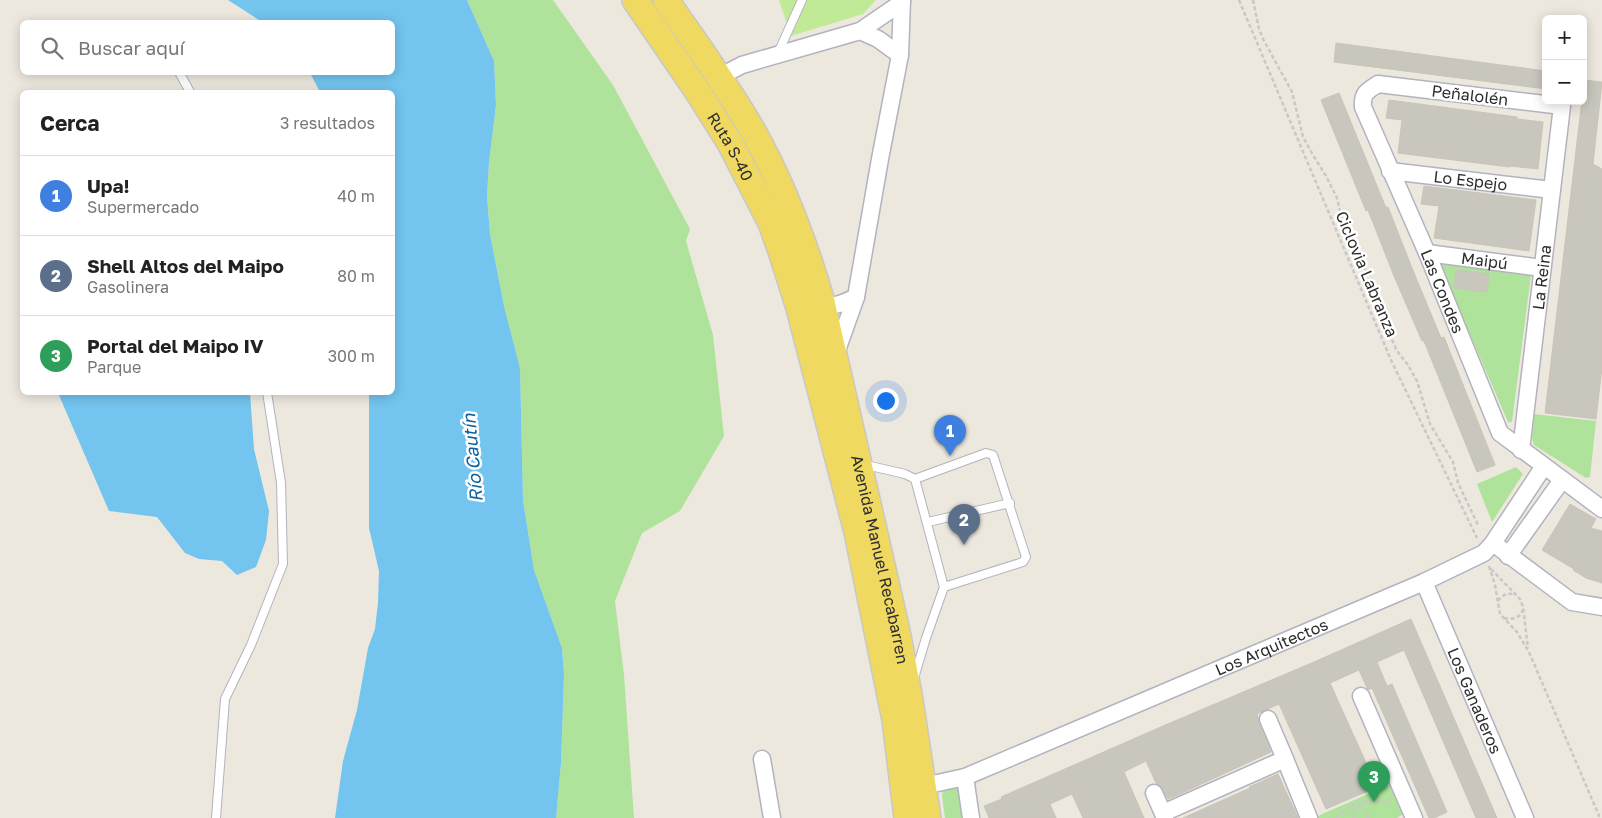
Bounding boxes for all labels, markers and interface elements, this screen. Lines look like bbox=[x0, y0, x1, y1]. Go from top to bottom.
map controls bbox=[1542, 15, 1587, 105]
button: + bbox=[1542, 15, 1587, 60]
search box bbox=[20, 20, 395, 75]
icon: search bbox=[38, 34, 66, 62]
text: Buscar aquí bbox=[78, 36, 185, 59]
button: − bbox=[1542, 60, 1587, 105]
street label: Peñalolén bbox=[1431, 80, 1509, 110]
street label: Ruta S-40 bbox=[703, 108, 758, 184]
text: Cerca bbox=[40, 110, 99, 136]
text: 3 resultados bbox=[280, 113, 375, 133]
street label: Lo Espejo bbox=[1433, 166, 1508, 195]
text: Upa! bbox=[87, 174, 130, 197]
text: 1 bbox=[52, 186, 60, 206]
text: 40 m bbox=[337, 186, 375, 206]
text: Supermercado bbox=[87, 197, 199, 217]
street label: Ciclovia Labranza bbox=[1331, 208, 1403, 340]
street label: La Reina bbox=[1528, 243, 1555, 311]
street label: Las Condes bbox=[1417, 246, 1468, 336]
street label: Maipú bbox=[1460, 248, 1509, 273]
text: Shell Altos del Maipo bbox=[87, 254, 284, 277]
text: 2 bbox=[51, 266, 61, 286]
text: 80 m bbox=[337, 266, 375, 286]
text: Gasolinera bbox=[87, 277, 169, 297]
text: Portal del Maipo IV bbox=[87, 334, 263, 357]
text: 3 bbox=[51, 346, 61, 366]
text: 300 m bbox=[328, 346, 375, 366]
text: Parque bbox=[87, 357, 141, 377]
your location bbox=[873, 388, 899, 414]
water label: Río Cautín bbox=[457, 412, 487, 503]
pin: 1 bbox=[934, 415, 966, 456]
street label: Avenida Manuel Recabarren bbox=[847, 453, 913, 666]
pin: 2 bbox=[948, 504, 980, 545]
street label: Los Arquitectos bbox=[1212, 614, 1331, 680]
street label: Los Ganaderos bbox=[1443, 644, 1506, 757]
pin: 3 bbox=[1358, 761, 1390, 802]

